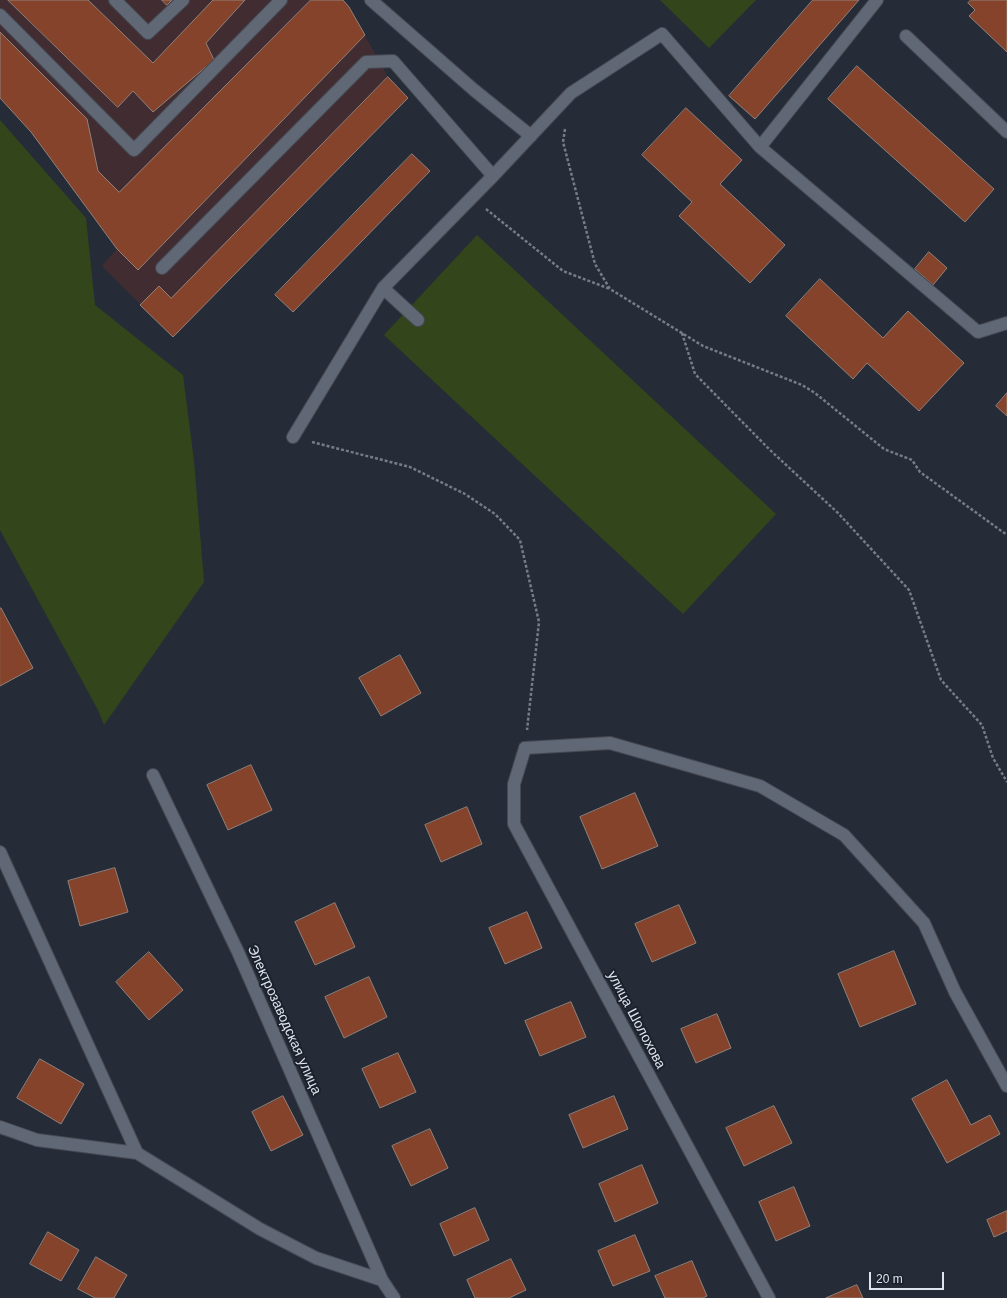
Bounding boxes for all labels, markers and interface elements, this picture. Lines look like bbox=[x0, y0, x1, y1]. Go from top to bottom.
street label: Электрозаводская улица bbox=[243, 943, 325, 1097]
street label: улица Шолохова bbox=[603, 968, 669, 1072]
scale bar bbox=[871, 1264, 946, 1290]
text: 20 m bbox=[876, 1272, 903, 1286]

